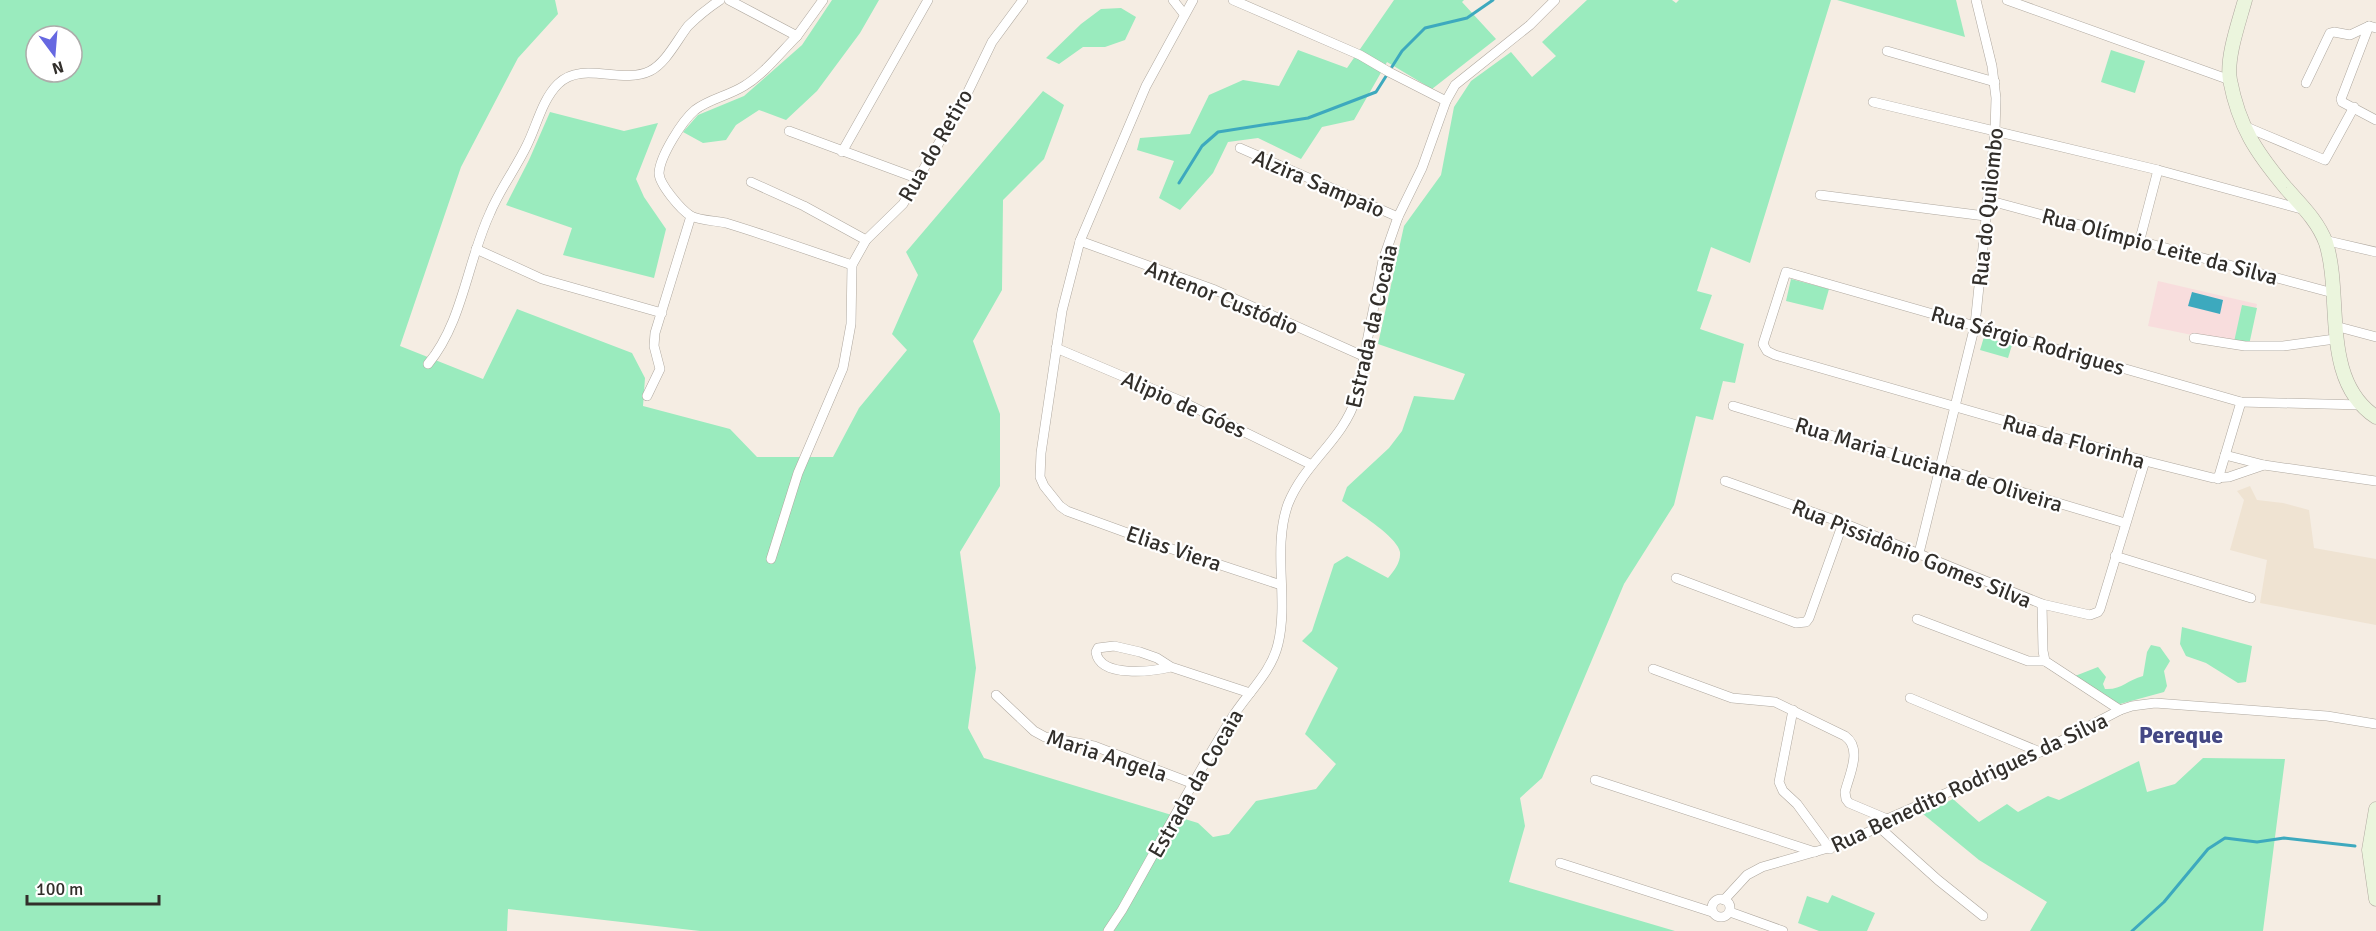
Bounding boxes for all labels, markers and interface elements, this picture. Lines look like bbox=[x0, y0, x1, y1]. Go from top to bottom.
north arrow bbox=[24, 24, 84, 84]
text: N bbox=[50, 56, 66, 79]
street label: Rua do Retiro bbox=[892, 84, 979, 206]
street label: Rua do Quilombo bbox=[1966, 126, 2009, 288]
street label: Alzira Sampaio bbox=[1249, 143, 1389, 223]
street label: Rua Olímpio Leite da Silva bbox=[2039, 202, 2281, 291]
street label: Estrada da Cocaia bbox=[1340, 242, 1403, 411]
street label: Antenor Custódio bbox=[1141, 254, 1302, 341]
street label: Rua Sérgio Rodrigues bbox=[1928, 300, 2128, 381]
street label: Alipio de Góes bbox=[1117, 365, 1250, 444]
street label: Rua da Florinha bbox=[1999, 408, 2148, 475]
street label: Rua Maria Luciana de Oliveira bbox=[1792, 411, 2066, 518]
street label: Rua Pissidônio Gomes Silva bbox=[1788, 493, 2036, 614]
street label: Elias Viera bbox=[1123, 520, 1225, 577]
street label: Estrada da Cocaia bbox=[1142, 704, 1249, 862]
street label: Rua Benedito Rodrigues da Silva bbox=[1827, 706, 2112, 859]
district label: Pereque bbox=[2139, 720, 2223, 750]
street label: Maria Angela bbox=[1043, 723, 1171, 788]
scale bar bbox=[27, 868, 159, 906]
text: 100 m bbox=[36, 878, 83, 900]

